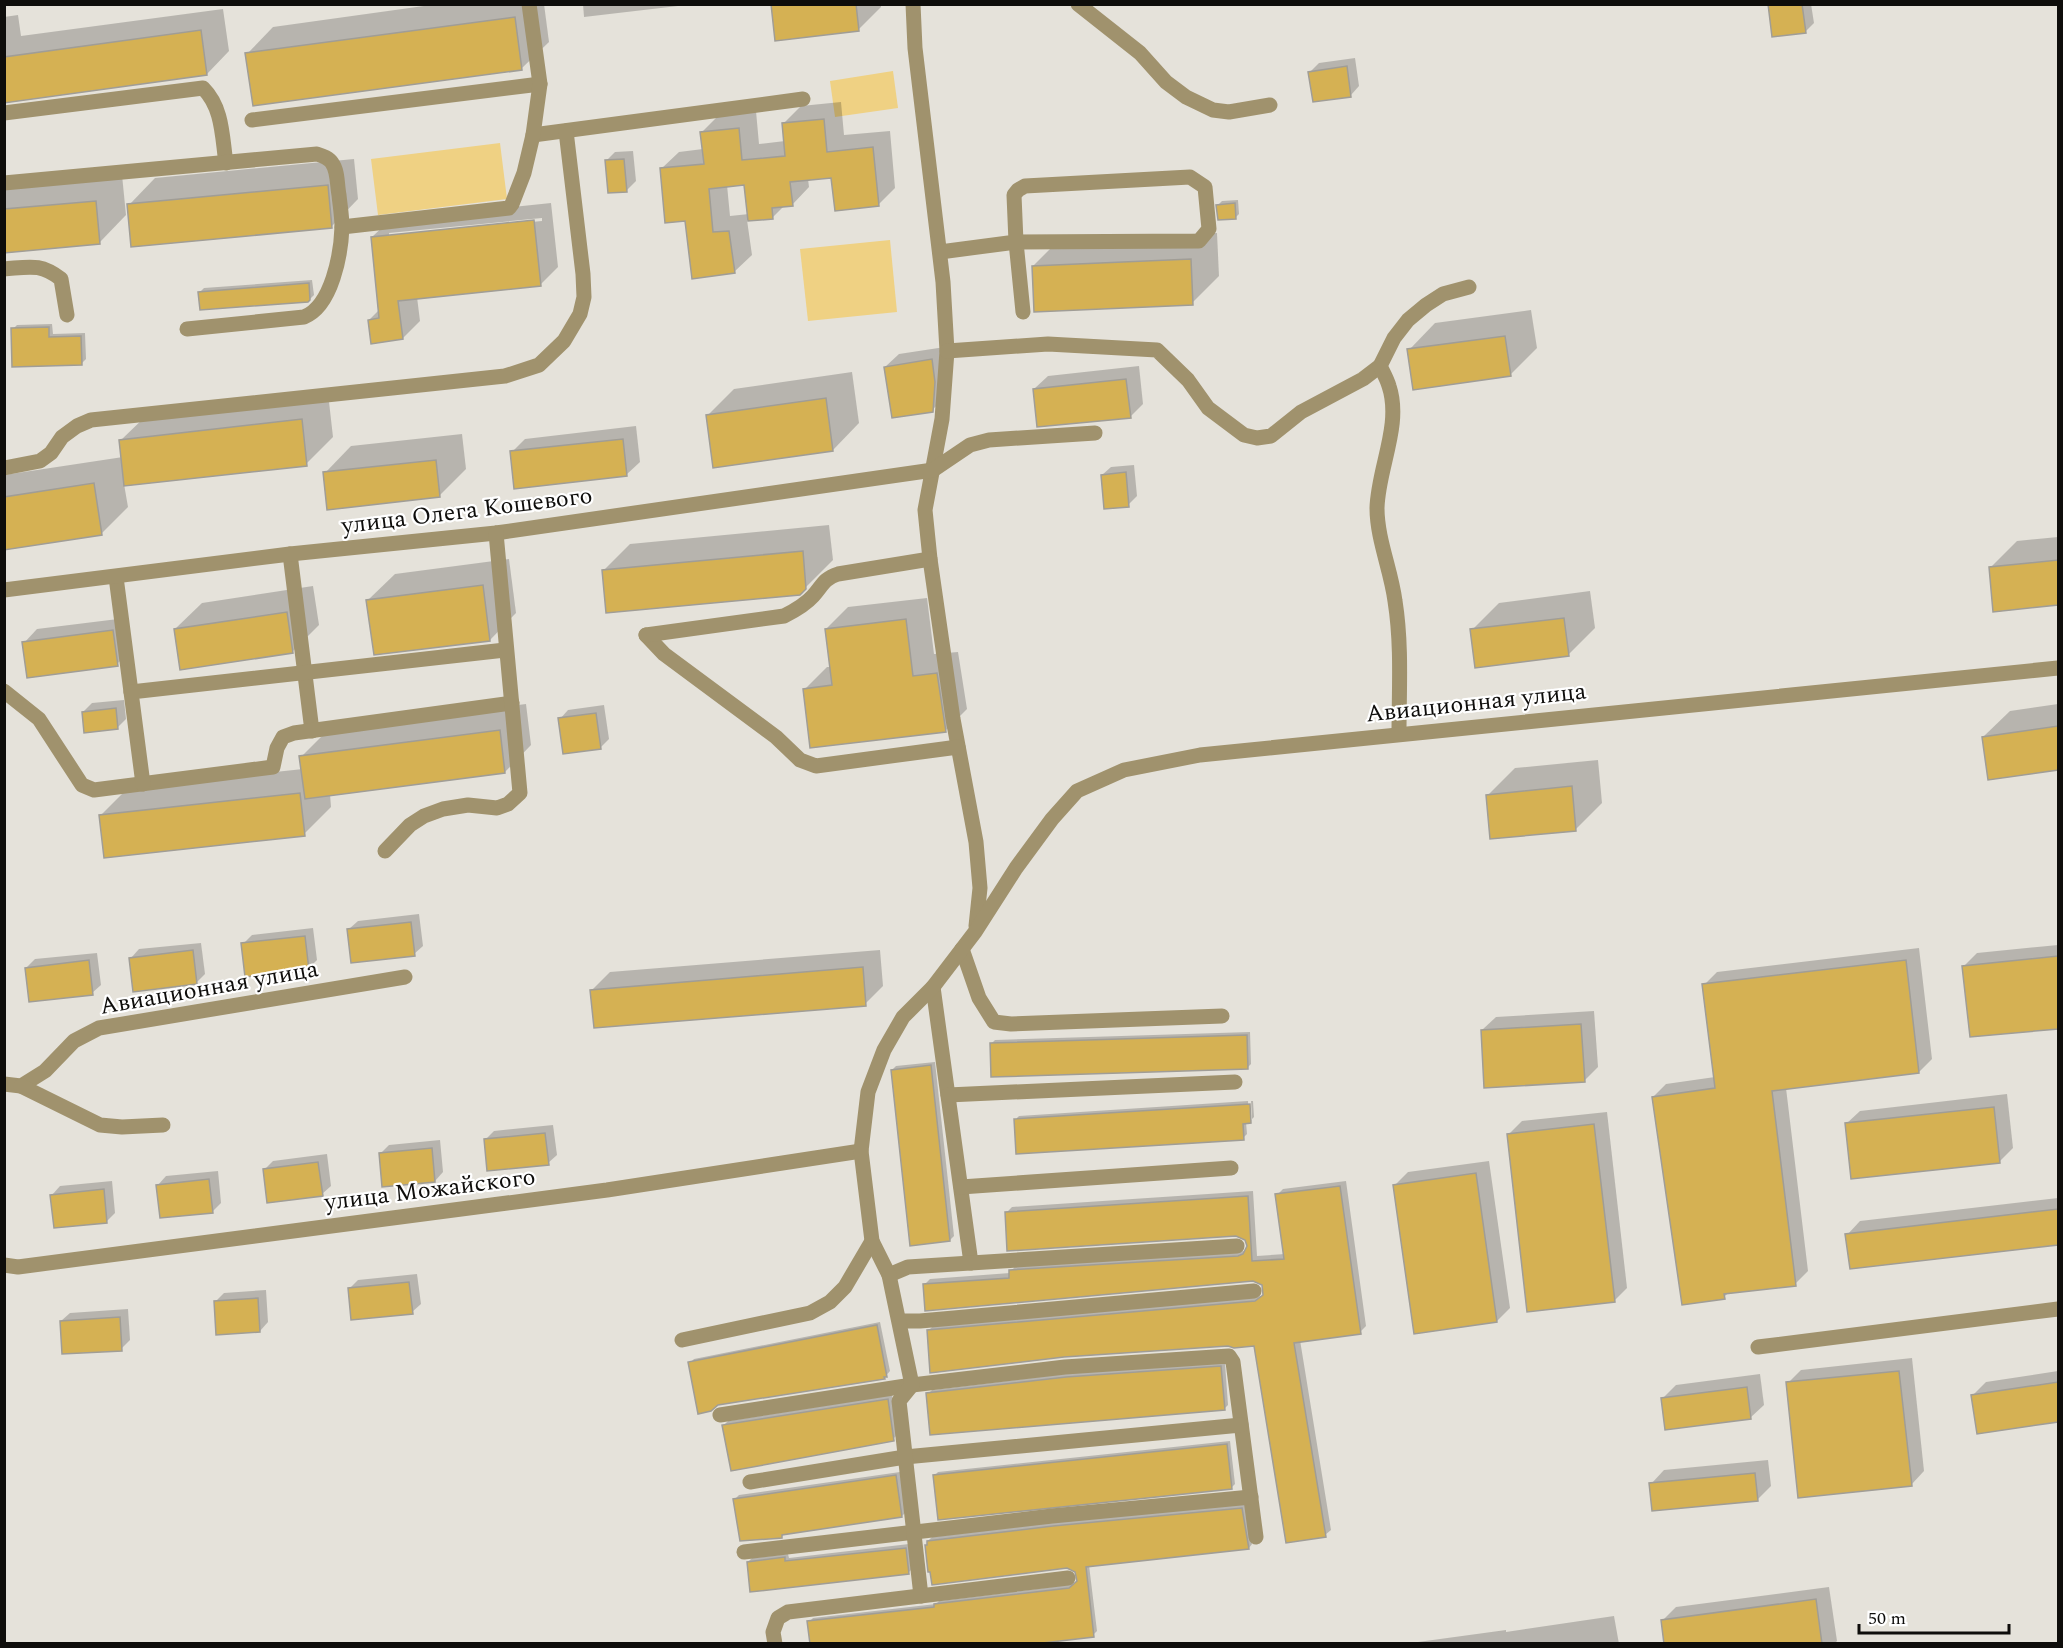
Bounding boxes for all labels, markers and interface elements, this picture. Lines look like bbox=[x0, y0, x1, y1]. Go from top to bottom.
street label: улица Олега Кошевого bbox=[339, 478, 594, 544]
street label: Авиационная улица bbox=[1364, 674, 1588, 732]
street label: Авиационная улица bbox=[97, 951, 321, 1025]
street label: улица Можайского bbox=[322, 1159, 537, 1221]
scale bar bbox=[1859, 1597, 2009, 1635]
text: 50 m bbox=[1868, 1605, 1906, 1632]

